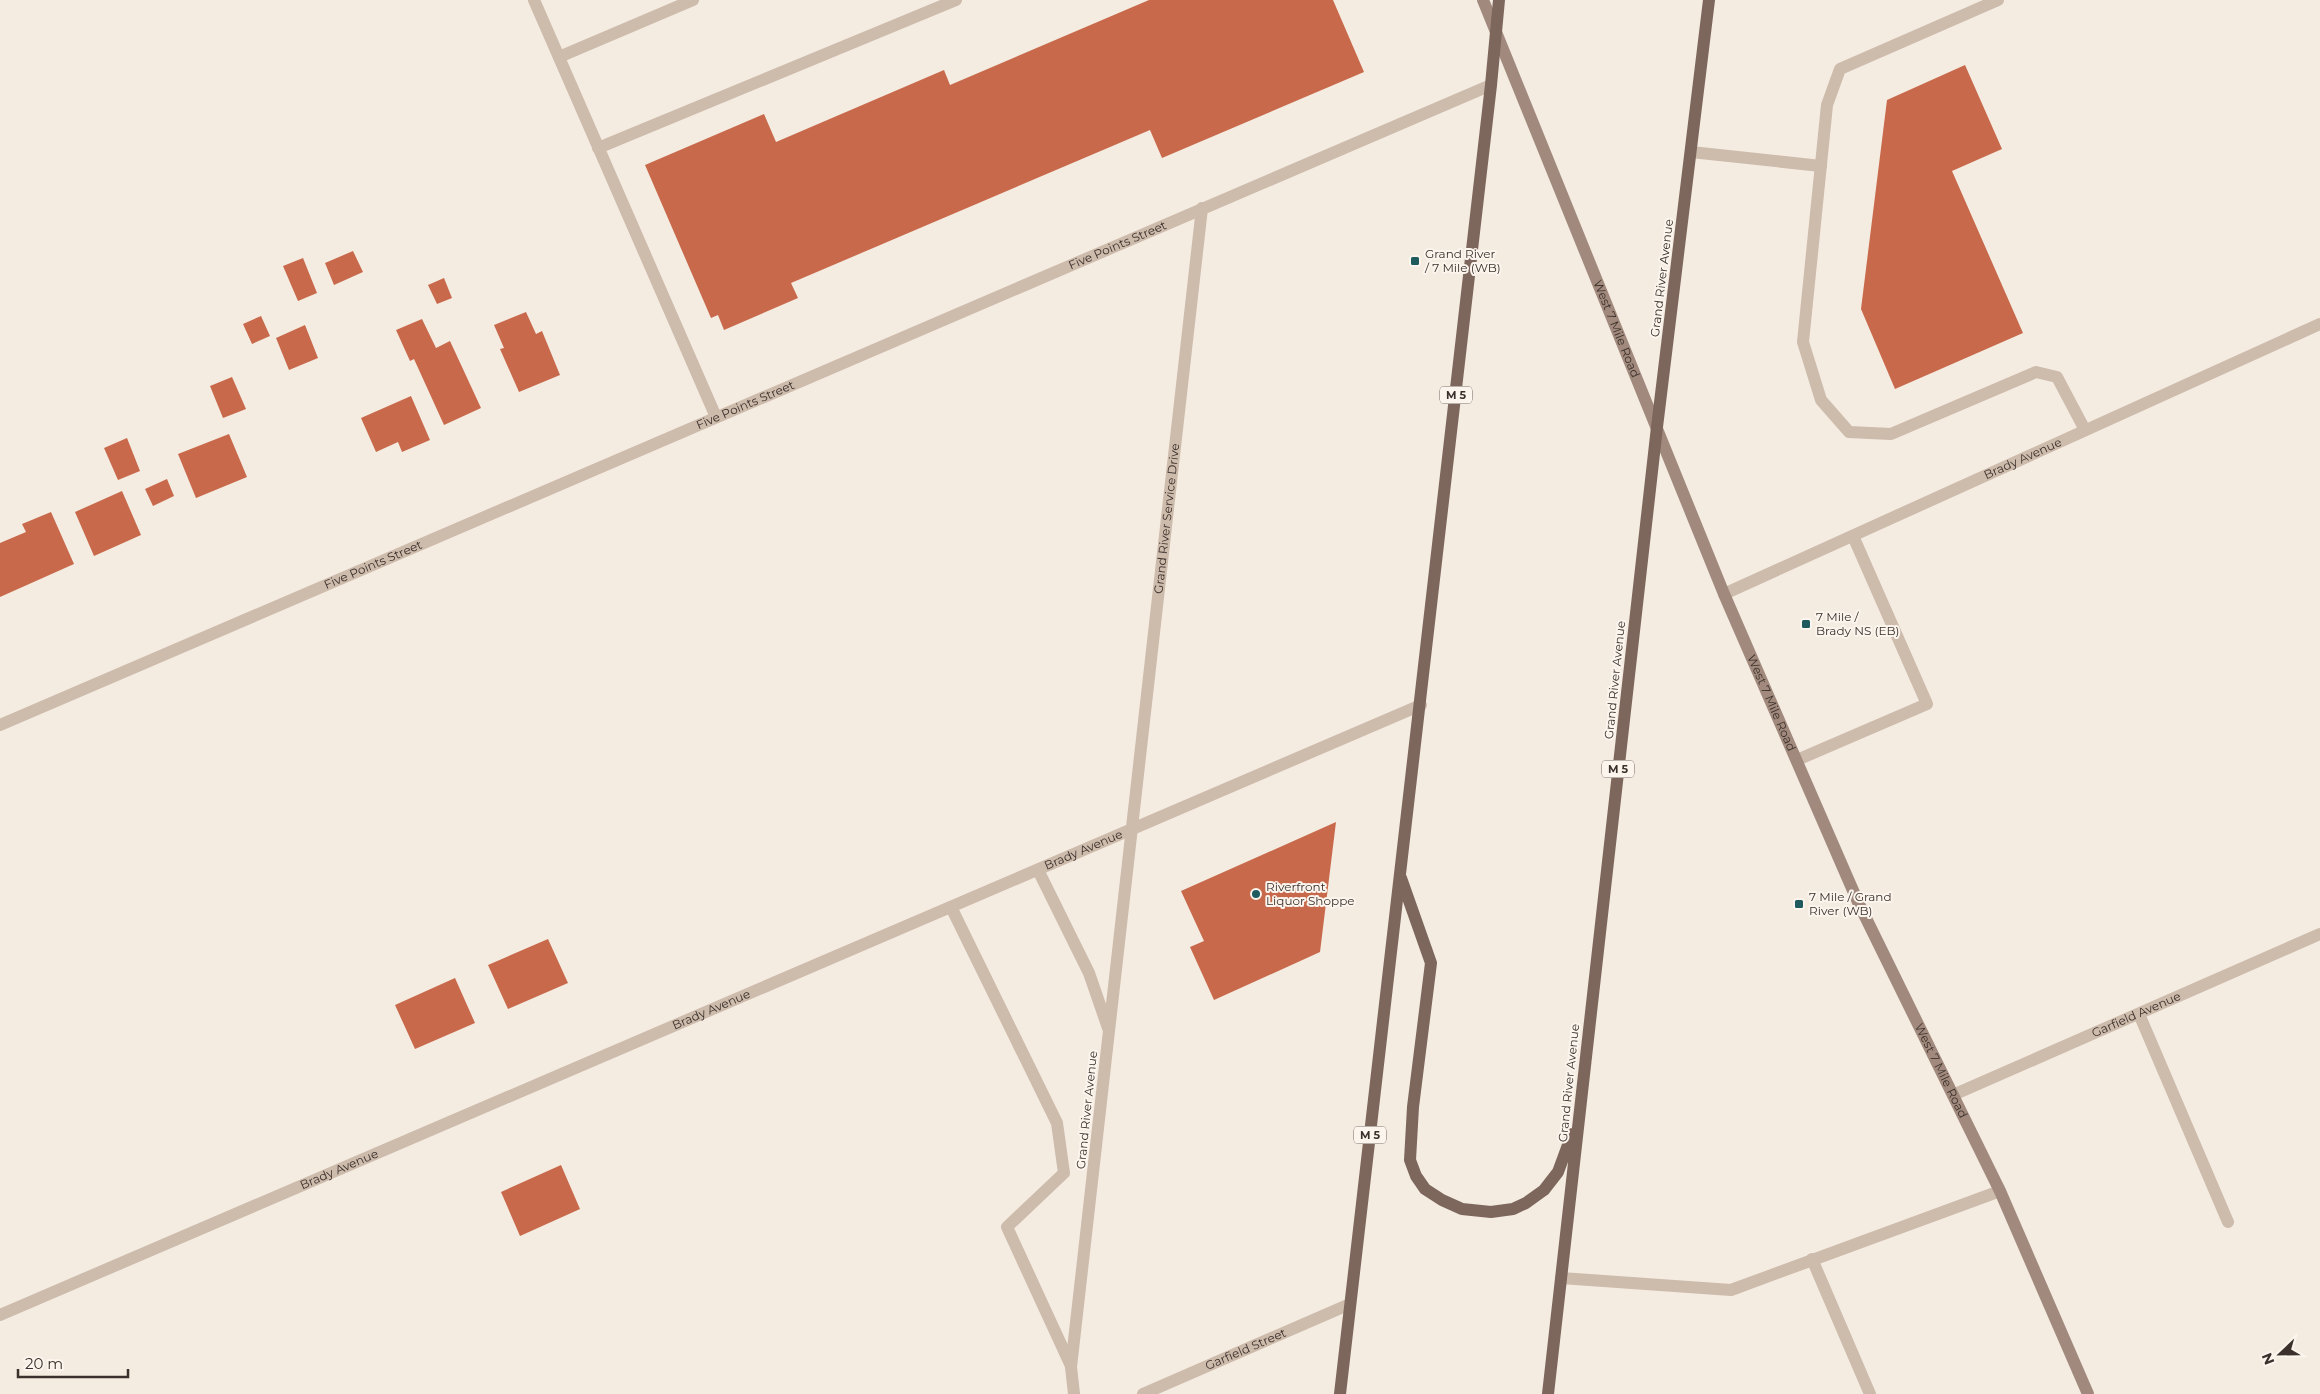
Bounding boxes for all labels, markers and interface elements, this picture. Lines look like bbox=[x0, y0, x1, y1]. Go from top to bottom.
street label: Five Points Street bbox=[1066, 217, 1169, 273]
street label: Grand River Avenue bbox=[1647, 218, 1676, 338]
place label: Grand River / 7 Mile (WB) bbox=[1424, 246, 1501, 275]
marker: Grand River / 7 Mile (WB) bbox=[1409, 255, 1421, 267]
street label: West 7 Mile Road bbox=[1590, 278, 1643, 380]
street label: Five Points Street bbox=[694, 377, 796, 432]
road number: M 5 bbox=[1440, 386, 1472, 404]
street label: Brady Avenue bbox=[1981, 434, 2064, 482]
street label: Grand River Service Drive bbox=[1150, 442, 1182, 595]
street label: Five Points Street bbox=[322, 537, 424, 592]
place label: 7 Mile / Brady NS (EB) bbox=[1816, 609, 1899, 638]
marker: 7 Mile / Brady NS (EB) bbox=[1800, 618, 1812, 630]
street label: Grand River Avenue bbox=[1601, 620, 1628, 740]
street label: West 7 Mile Road bbox=[1744, 652, 1800, 753]
road number: M 5 bbox=[1602, 761, 1634, 778]
street label: Brady Avenue bbox=[1042, 826, 1125, 873]
place label: Riverfront Liquor Shoppe bbox=[1266, 879, 1355, 908]
marker: Riverfront Liquor Shoppe bbox=[1250, 888, 1262, 900]
place label: 7 Mile / Grand River (WB) bbox=[1809, 889, 1892, 918]
marker: 7 Mile / Grand River (WB) bbox=[1793, 898, 1805, 910]
street label: Brady Avenue bbox=[670, 986, 752, 1033]
street label: Garfield Avenue bbox=[2089, 988, 2183, 1040]
street label: West 7 Mile Road bbox=[1912, 1021, 1971, 1120]
street label: Grand River Avenue bbox=[1555, 1023, 1582, 1143]
street label: Grand River Avenue bbox=[1073, 1050, 1100, 1170]
road number: M 5 bbox=[1354, 1126, 1386, 1144]
street label: Brady Avenue bbox=[298, 1146, 380, 1192]
street label: Garfield Street bbox=[1203, 1325, 1288, 1373]
north arrow bbox=[2255, 1329, 2305, 1379]
scale bar bbox=[18, 1346, 128, 1378]
text: N bbox=[2257, 1350, 2278, 1367]
text: 20 m bbox=[25, 1354, 63, 1373]

